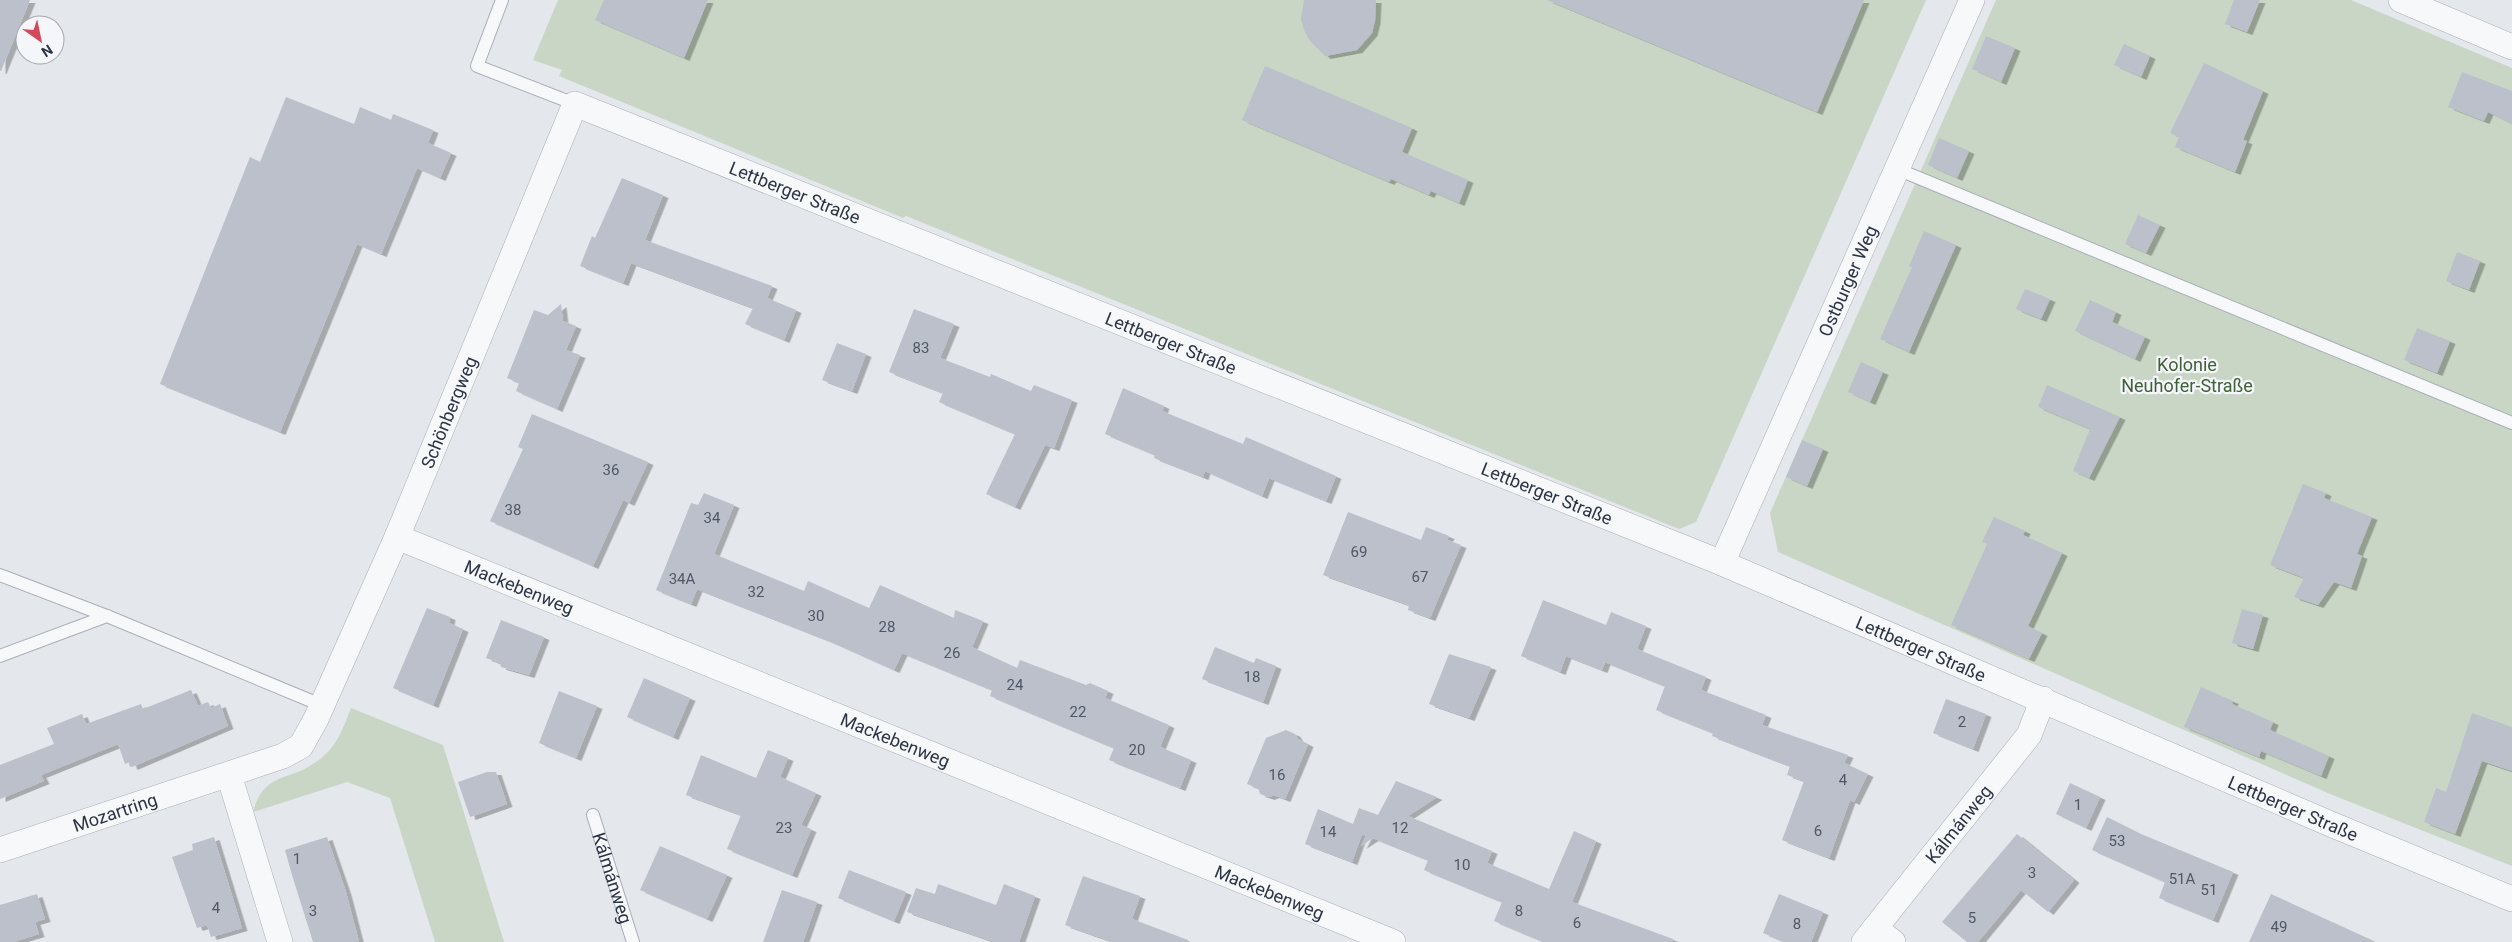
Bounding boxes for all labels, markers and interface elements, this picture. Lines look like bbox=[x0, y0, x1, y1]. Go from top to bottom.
north arrow bbox=[15, 15, 65, 65]
text: N bbox=[39, 41, 56, 60]
street label: Lettberger Straße bbox=[726, 156, 864, 228]
street label: Ostburger Weg bbox=[1814, 222, 1881, 339]
street label: Lettberger Straße bbox=[1102, 307, 1240, 378]
house number: 83 bbox=[913, 339, 929, 357]
street label: Schönbergweg bbox=[416, 353, 481, 471]
park label: Kolonie Neuhofer-Straße bbox=[2121, 354, 2253, 396]
street label: Lettberger Straße bbox=[1478, 457, 1616, 529]
house number: 36 bbox=[603, 461, 619, 479]
house number: 38 bbox=[505, 501, 521, 519]
house number: 34 bbox=[704, 509, 721, 527]
house number: 69 bbox=[1351, 543, 1367, 561]
street label: Mackebenweg bbox=[461, 555, 577, 618]
house number: 67 bbox=[1412, 568, 1428, 586]
house number: 34A bbox=[669, 570, 696, 588]
house number: 32 bbox=[748, 583, 764, 601]
house number: 30 bbox=[808, 607, 824, 625]
street label: Lettberger Straße bbox=[1853, 611, 1989, 685]
house number: 28 bbox=[879, 618, 895, 636]
house number: 26 bbox=[944, 644, 960, 662]
house number: 18 bbox=[1244, 668, 1260, 686]
house number: 24 bbox=[1007, 676, 1024, 694]
house number: 22 bbox=[1070, 703, 1086, 721]
street label: Mackebenweg bbox=[838, 708, 953, 771]
house number: 2 bbox=[1958, 713, 1966, 731]
house number: 20 bbox=[1129, 741, 1145, 759]
house number: 16 bbox=[1269, 766, 1285, 784]
house number: 4 bbox=[1839, 771, 1848, 789]
street label: Lettberger Straße bbox=[2225, 771, 2361, 845]
street label: Kálmánweg bbox=[1921, 781, 1996, 867]
street label: Mozartring bbox=[70, 788, 160, 836]
house number: 1 bbox=[2074, 796, 2082, 814]
house number: 23 bbox=[776, 819, 792, 837]
house number: 12 bbox=[1392, 819, 1408, 837]
house number: 6 bbox=[1814, 822, 1822, 840]
house number: 14 bbox=[1320, 823, 1337, 841]
street label: Kálmánweg bbox=[589, 830, 637, 926]
house number: 53 bbox=[2109, 832, 2125, 850]
house number: 1 bbox=[293, 850, 301, 868]
house number: 10 bbox=[1454, 856, 1470, 874]
street label: Mackebenweg bbox=[1212, 860, 1327, 923]
house number: 3 bbox=[2028, 864, 2036, 882]
house number: 51A bbox=[2169, 870, 2196, 888]
house number: 51 bbox=[2201, 881, 2217, 899]
house number: 4 bbox=[212, 899, 221, 917]
house number: 3 bbox=[309, 902, 317, 920]
house number: 8 bbox=[1515, 902, 1523, 920]
house number: 5 bbox=[1968, 909, 1976, 927]
house number: 6 bbox=[1573, 914, 1581, 932]
house number: 8 bbox=[1793, 915, 1801, 933]
house number: 49 bbox=[2271, 918, 2287, 936]

